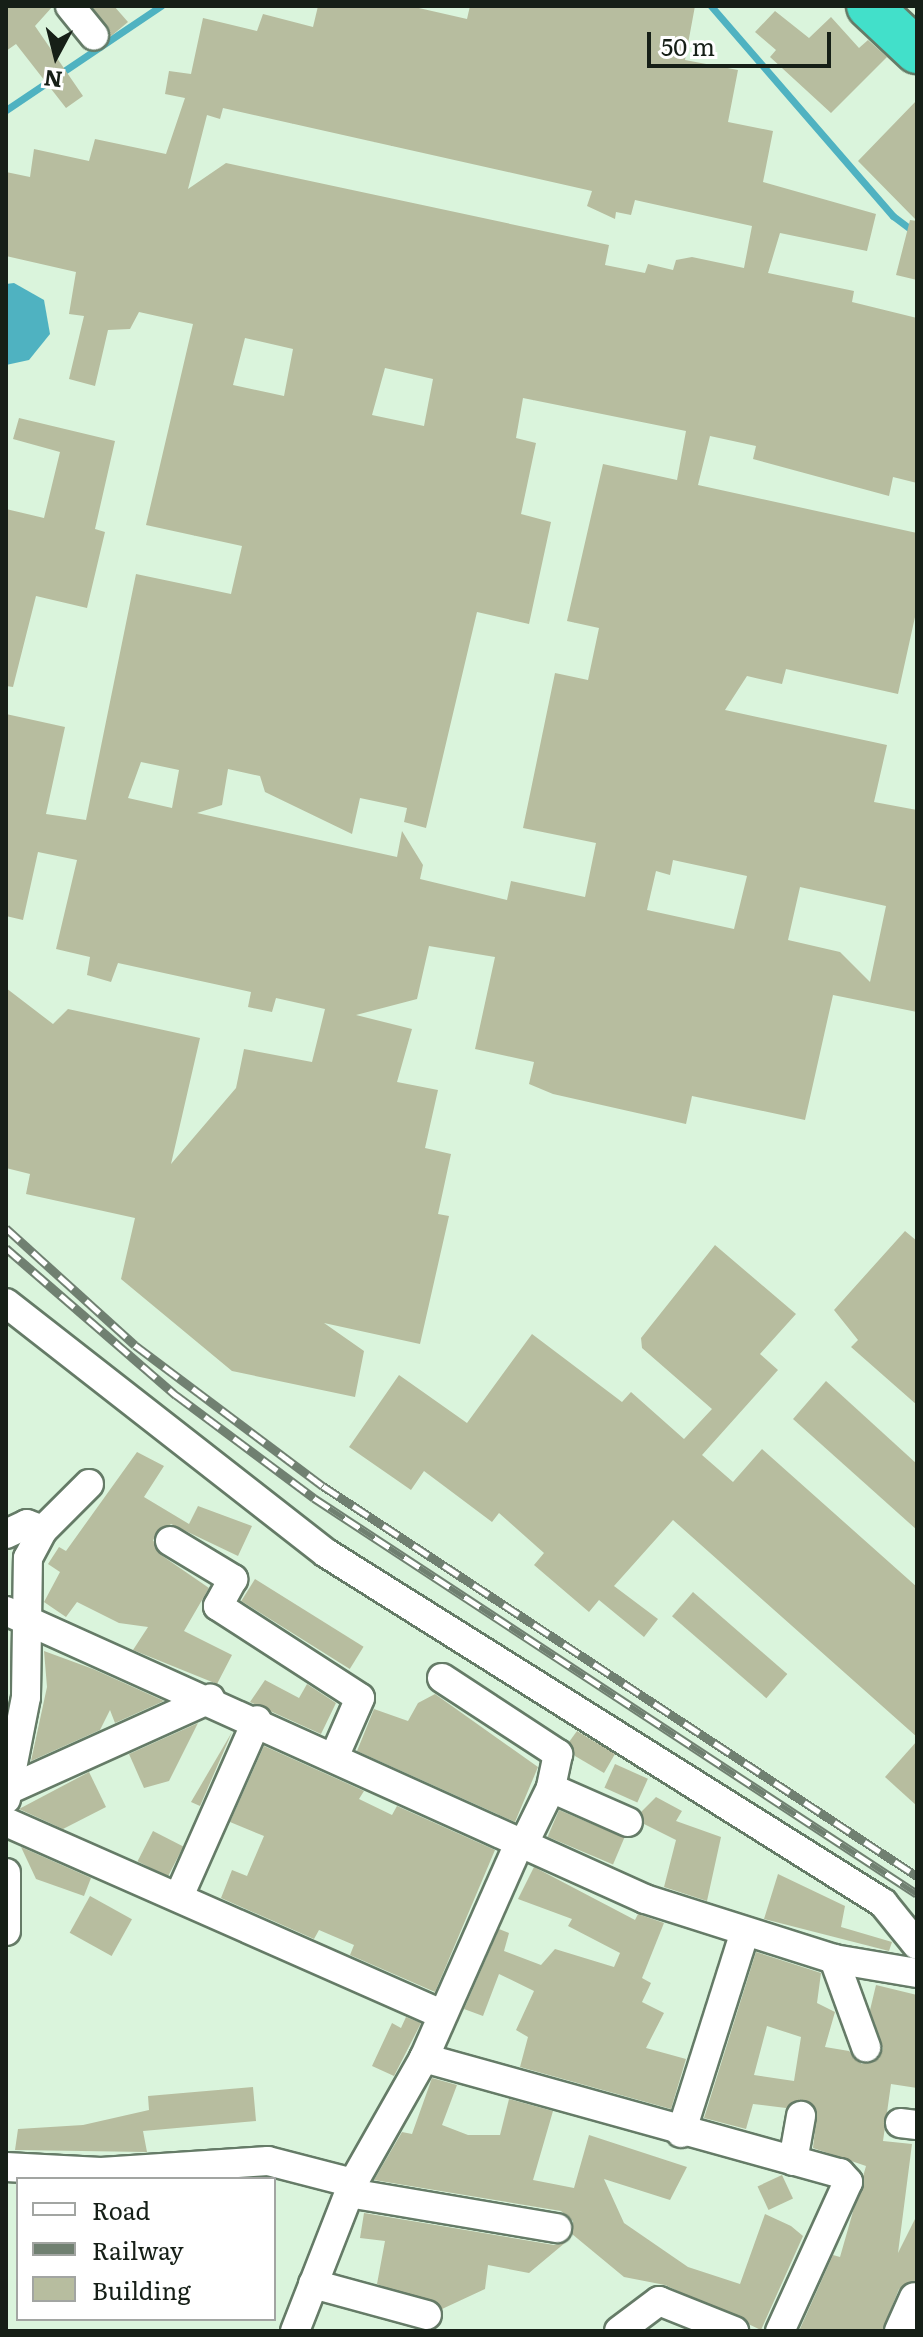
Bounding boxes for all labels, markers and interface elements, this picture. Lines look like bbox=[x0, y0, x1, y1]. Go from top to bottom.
north arrow bbox=[16, 16, 96, 96]
scale bar bbox=[651, 16, 835, 66]
text: 50 m bbox=[661, 28, 715, 63]
text: N bbox=[42, 63, 64, 98]
legend bbox=[16, 2177, 276, 2321]
text: Road bbox=[92, 2192, 150, 2227]
text: Railway bbox=[92, 2232, 184, 2267]
text: Building bbox=[92, 2272, 191, 2307]

